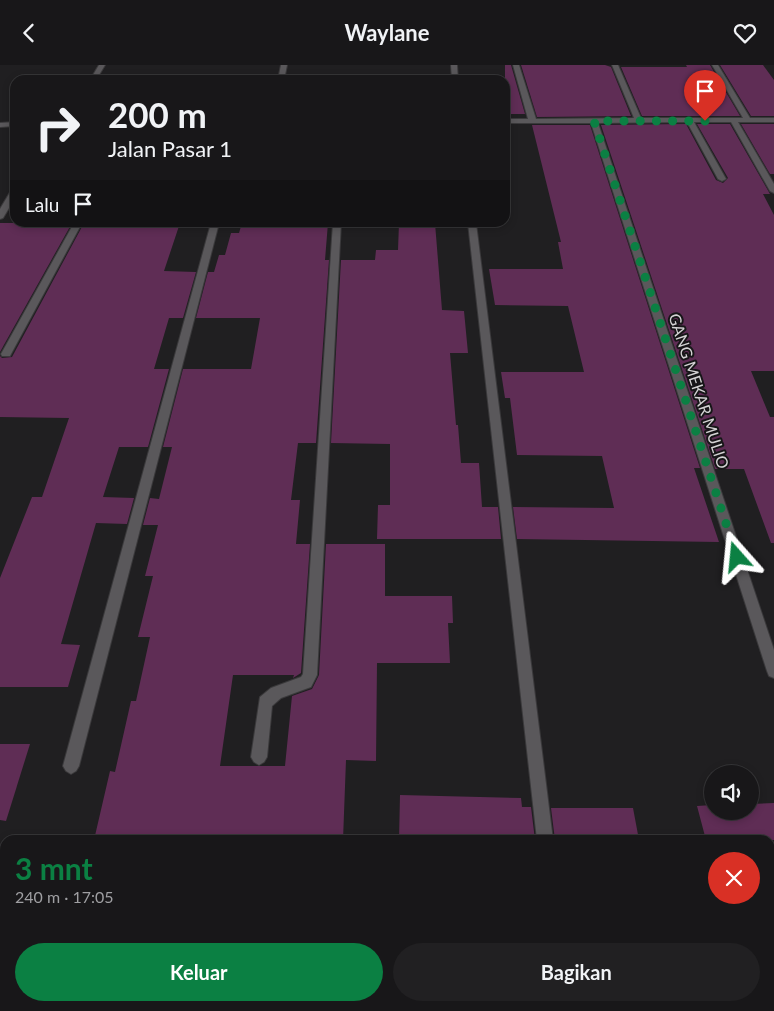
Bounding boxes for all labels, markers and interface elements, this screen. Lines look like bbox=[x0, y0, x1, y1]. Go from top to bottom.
icon: back bbox=[15, 19, 43, 47]
text: Waylane bbox=[344, 19, 430, 46]
icon: heart bbox=[731, 19, 759, 47]
pin bbox=[684, 70, 726, 121]
icon: arrive bbox=[691, 77, 719, 105]
text: 200 m bbox=[108, 93, 207, 135]
icon: right bbox=[25, 95, 90, 160]
text: Jalan Pasar 1 bbox=[108, 135, 232, 162]
icon: arrive bbox=[69, 190, 97, 218]
text: Lalu bbox=[25, 193, 59, 216]
street label: GANG MEKAR MULIO bbox=[665, 311, 734, 471]
position arrow bbox=[710, 530, 762, 582]
map controls bbox=[704, 765, 759, 820]
button: sound bbox=[704, 765, 759, 820]
text: 3 mnt bbox=[15, 850, 93, 886]
button: close bbox=[708, 852, 760, 904]
text: 240 m · 17:05 bbox=[15, 887, 114, 906]
button: Keluar bbox=[15, 943, 383, 1001]
button: Bagikan bbox=[393, 943, 760, 1001]

